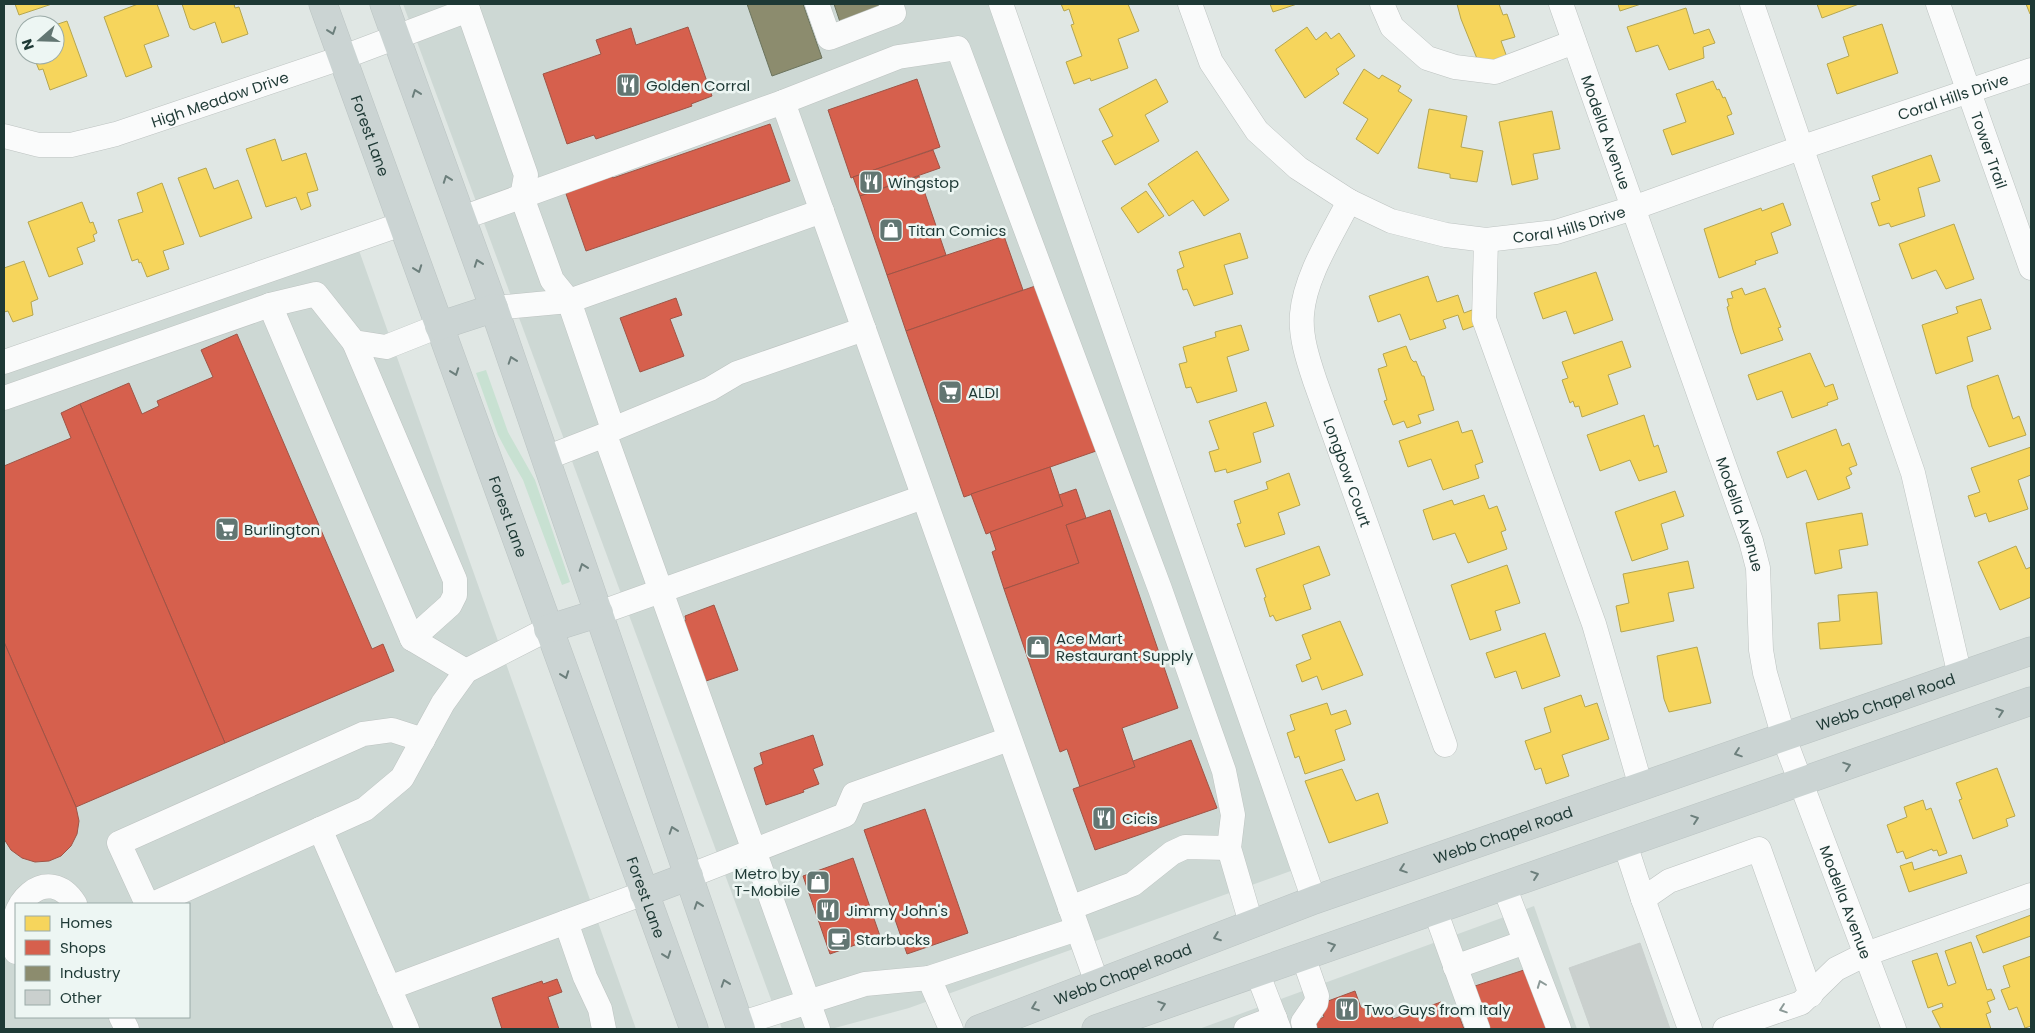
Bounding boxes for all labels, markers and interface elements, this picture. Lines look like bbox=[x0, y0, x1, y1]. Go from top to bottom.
north arrow bbox=[15, 15, 65, 65]
one-way arrow bbox=[326, 26, 336, 35]
text: N bbox=[17, 36, 39, 53]
street label: High Meadow Drive bbox=[148, 66, 291, 132]
street label: Coral Hills Drive bbox=[1895, 68, 2011, 125]
restaurant icon: Golden Corral bbox=[615, 72, 641, 98]
street label: Modella Avenue bbox=[1576, 72, 1636, 192]
place label: Golden Corral bbox=[646, 75, 750, 96]
one-way arrow bbox=[412, 89, 422, 98]
street label: Forest Lane bbox=[346, 92, 395, 179]
street label: Tower Trail bbox=[1966, 109, 2013, 192]
restaurant icon: Wingstop bbox=[858, 169, 884, 195]
place label: Wingstop bbox=[888, 172, 959, 193]
one-way arrow bbox=[443, 175, 453, 183]
street label: Coral Hills Drive bbox=[1512, 200, 1628, 247]
shop icon: Titan Comics bbox=[878, 217, 904, 243]
place label: Titan Comics bbox=[908, 220, 1006, 241]
one-way arrow bbox=[474, 260, 484, 268]
one-way arrow bbox=[412, 265, 422, 273]
one-way arrow bbox=[508, 356, 518, 365]
one-way arrow bbox=[449, 367, 459, 375]
supermarket icon: ALDI bbox=[937, 379, 963, 405]
place label: ALDI bbox=[968, 382, 999, 403]
street label: Longbow Court bbox=[1319, 415, 1377, 530]
street label: Modella Avenue bbox=[1712, 454, 1769, 574]
street label: Forest Lane bbox=[484, 473, 533, 560]
supermarket icon: Burlington bbox=[214, 516, 240, 542]
place label: Burlington bbox=[244, 519, 320, 540]
one-way arrow bbox=[579, 563, 589, 571]
place label: Ace Mart Restaurant Supply bbox=[1056, 628, 1194, 666]
shop icon: Ace Mart Restaurant Supply bbox=[1025, 634, 1051, 660]
street label: Webb Chapel Road bbox=[1813, 668, 1958, 735]
one-way arrow bbox=[559, 670, 569, 679]
one-way arrow bbox=[1995, 708, 2004, 718]
one-way arrow bbox=[1735, 747, 1743, 757]
one-way arrow bbox=[1842, 762, 1850, 772]
street label: Webb Chapel Road bbox=[1431, 801, 1575, 868]
restaurant icon: Cicis bbox=[1091, 805, 1117, 831]
place label: Cicis bbox=[1122, 808, 1158, 829]
one-way arrow bbox=[1690, 815, 1699, 825]
one-way arrow bbox=[669, 827, 679, 835]
street label: Modella Avenue bbox=[1815, 842, 1877, 962]
street label: Forest Lane bbox=[622, 854, 671, 941]
place label: Metro by T-Mobile bbox=[734, 863, 801, 901]
one-way arrow bbox=[1399, 863, 1408, 873]
shop icon: Metro by T-Mobile bbox=[805, 869, 831, 895]
one-way arrow bbox=[1531, 871, 1539, 881]
restaurant icon: Jimmy John's bbox=[815, 897, 841, 923]
place label: Jimmy John's bbox=[846, 900, 948, 921]
one-way arrow bbox=[694, 901, 704, 909]
legend bbox=[15, 903, 190, 1018]
text: Homes bbox=[60, 912, 113, 933]
cafe icon: Starbucks bbox=[826, 926, 852, 952]
place label: Starbucks bbox=[856, 929, 931, 950]
one-way arrow bbox=[1213, 930, 1222, 941]
text: Shops bbox=[60, 937, 106, 958]
street label: Webb Chapel Road bbox=[1051, 938, 1195, 1010]
one-way arrow bbox=[1328, 942, 1336, 952]
one-way arrow bbox=[661, 950, 671, 959]
text: Industry bbox=[60, 962, 121, 983]
one-way arrow bbox=[721, 979, 731, 988]
one-way arrow bbox=[1537, 980, 1547, 989]
text: Other bbox=[60, 987, 102, 1008]
restaurant icon: Two Guys from Italy bbox=[1334, 996, 1360, 1022]
place label: Two Guys from Italy bbox=[1364, 999, 1511, 1020]
one-way arrow bbox=[1031, 1001, 1040, 1011]
one-way arrow bbox=[1158, 1001, 1166, 1011]
one-way arrow bbox=[1780, 1003, 1788, 1013]

